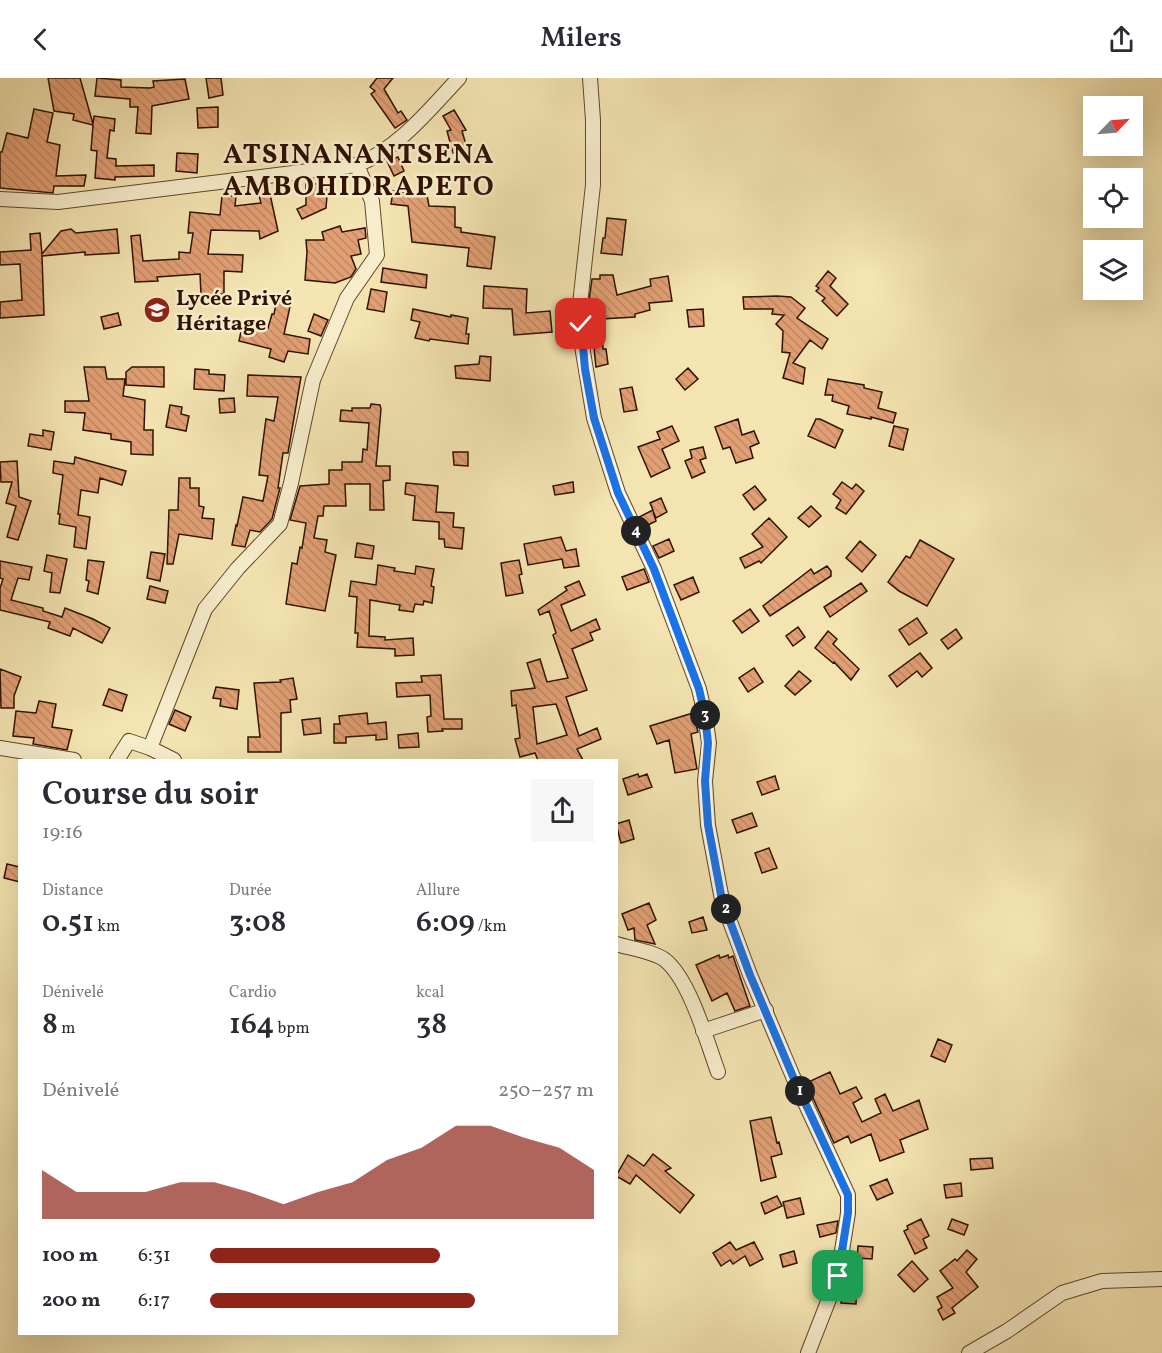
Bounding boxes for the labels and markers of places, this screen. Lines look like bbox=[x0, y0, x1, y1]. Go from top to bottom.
place label: Lycée Privé Héritage bbox=[176, 284, 292, 340]
school or university icon: Lycée Privé Héritage bbox=[142, 295, 172, 325]
pin bbox=[555, 298, 606, 349]
pin: 4 bbox=[621, 516, 651, 546]
pin: 3 bbox=[690, 700, 720, 730]
pin: 2 bbox=[711, 894, 741, 924]
pin: 1 bbox=[785, 1076, 815, 1106]
pin bbox=[812, 1250, 863, 1301]

